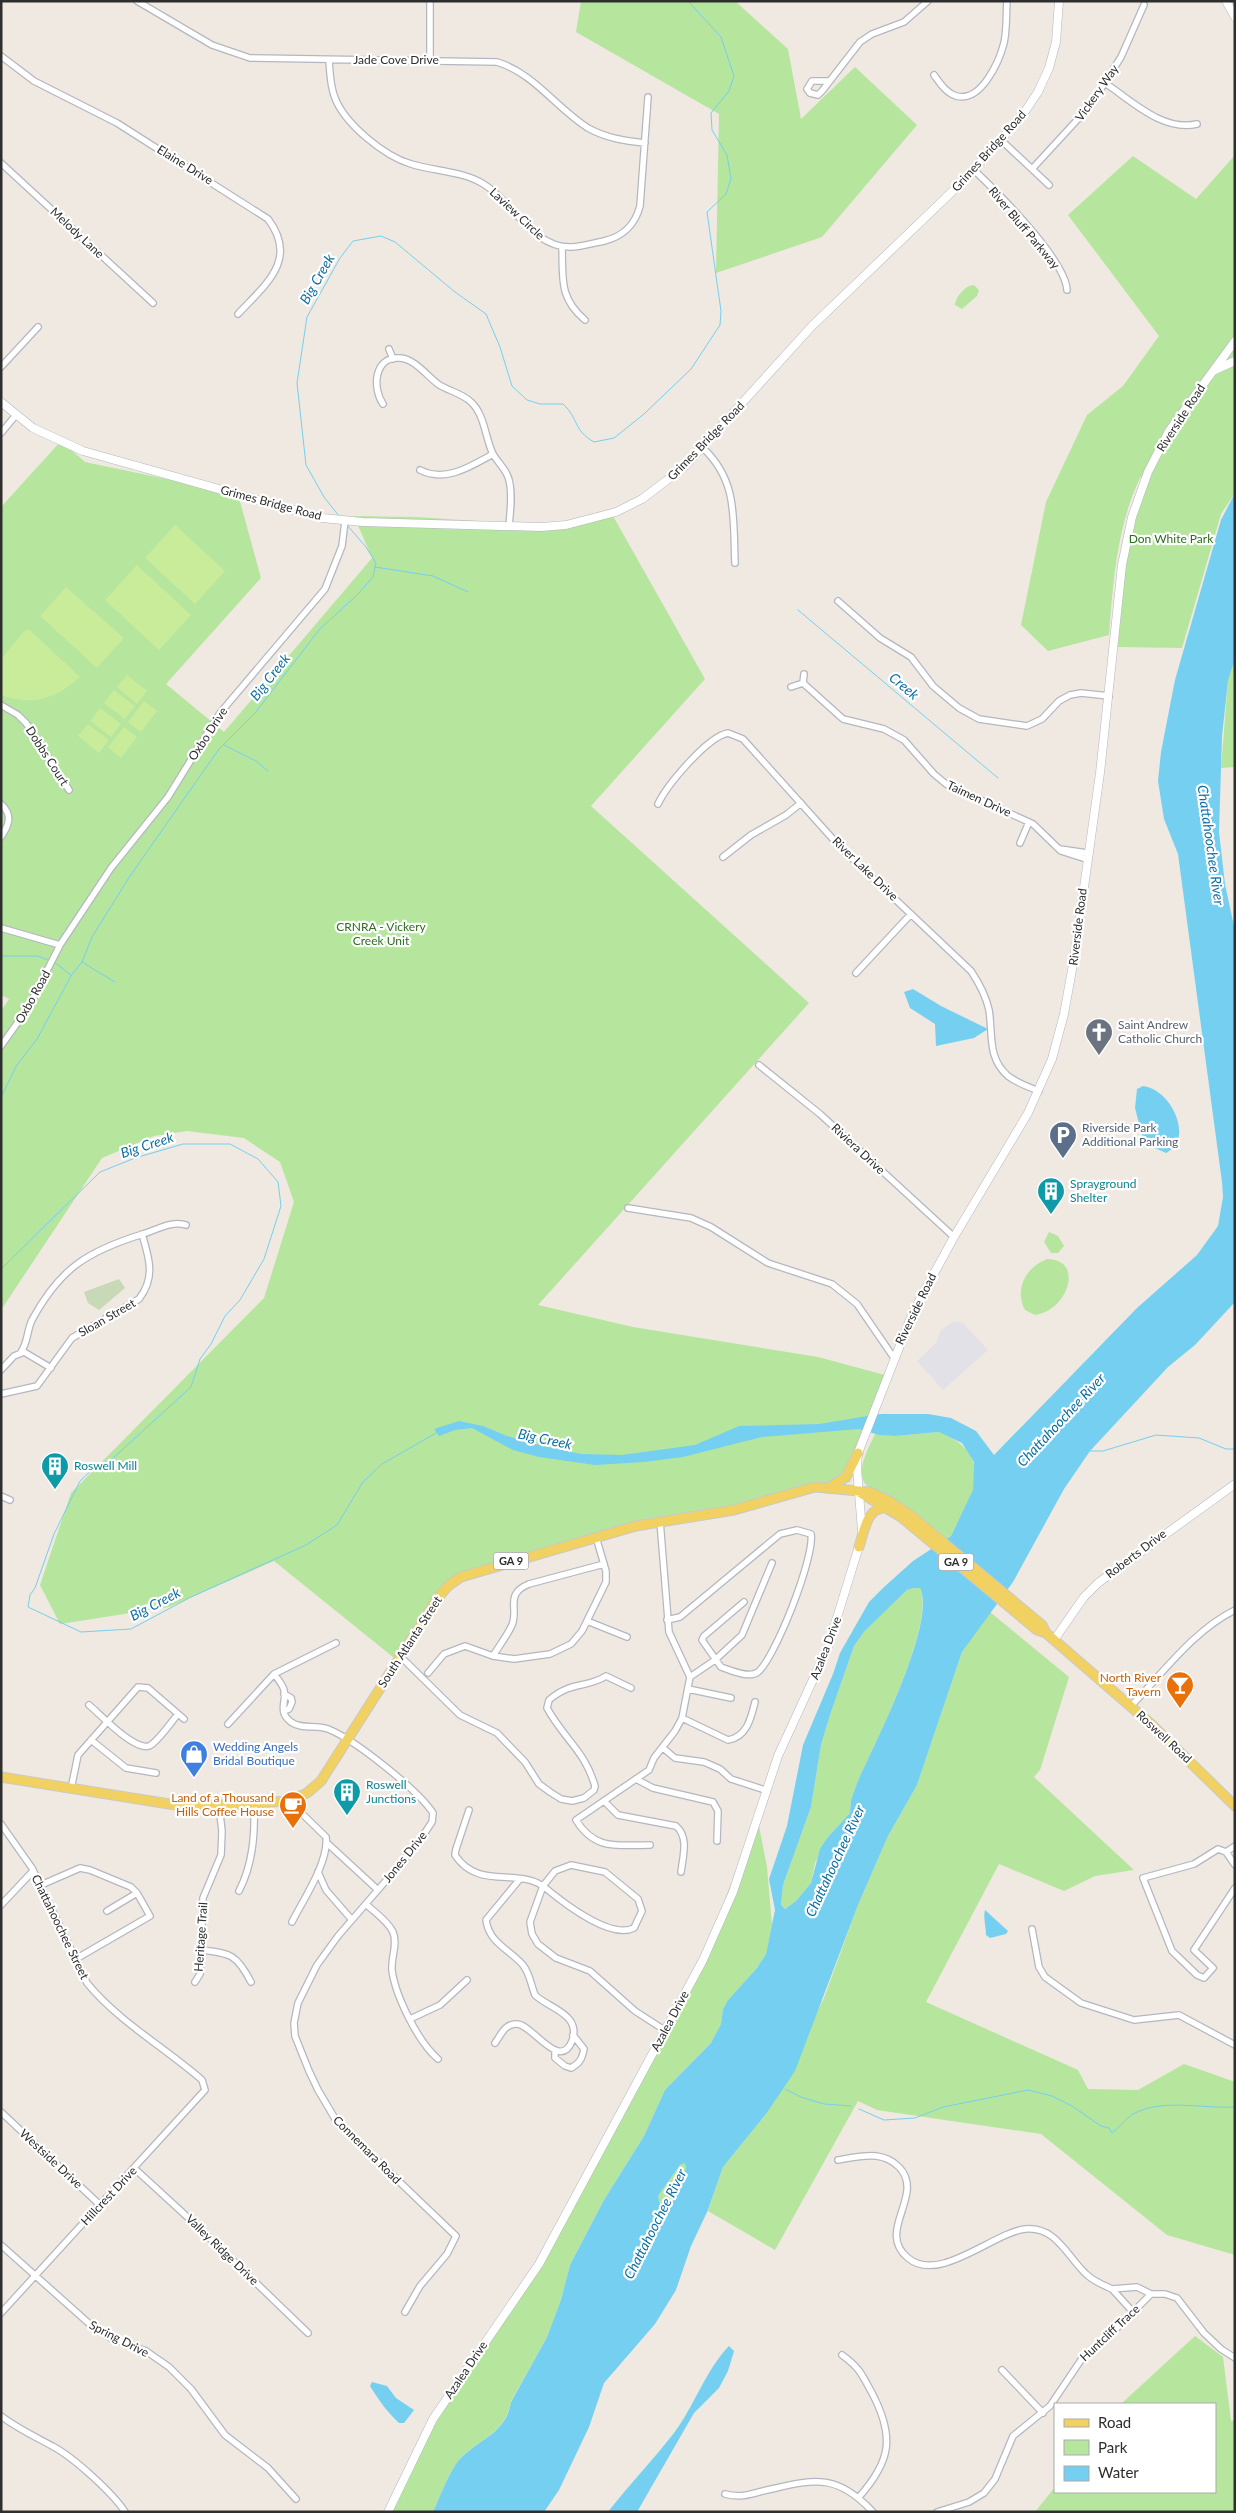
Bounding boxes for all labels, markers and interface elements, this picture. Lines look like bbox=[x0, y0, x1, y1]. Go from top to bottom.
street label: Jade Cove Drive bbox=[353, 52, 439, 67]
street label: Vickery Way bbox=[1072, 61, 1122, 124]
street label: Grimes Bridge Road bbox=[948, 107, 1029, 194]
street label: Elaine Drive bbox=[154, 141, 216, 188]
street label: Laview Circle bbox=[487, 184, 548, 243]
street label: River Bluff Parkway bbox=[986, 184, 1064, 272]
street label: Melody Lane bbox=[47, 204, 107, 261]
water label: Big Creek bbox=[296, 250, 338, 307]
street label: Riverside Road bbox=[1153, 381, 1208, 454]
street label: Grimes Bridge Road bbox=[664, 398, 747, 483]
street label: Grimes Bridge Road bbox=[219, 482, 323, 523]
park label: Don White Park bbox=[1129, 531, 1214, 546]
water label: Big Creek bbox=[246, 650, 293, 704]
water label: Creek bbox=[886, 668, 923, 703]
street label: Oxbo Drive bbox=[185, 704, 230, 763]
street label: Dobbs Court bbox=[23, 723, 72, 789]
street label: Taimen Drive bbox=[945, 777, 1014, 820]
water label: Chattahoochee River bbox=[1195, 784, 1228, 906]
street label: River Lake Drive bbox=[829, 833, 901, 904]
street label: Riverside Road bbox=[1065, 887, 1090, 966]
park label: CRNRA - Vickery Creek Unit bbox=[336, 919, 427, 948]
street label: Oxbo Road bbox=[12, 967, 53, 1026]
church icon: Saint Andrew Catholic Church bbox=[1084, 1017, 1114, 1056]
place label: Saint Andrew Catholic Church bbox=[1118, 1017, 1202, 1046]
street label: Riviera Drive bbox=[828, 1120, 888, 1177]
parking icon: Riverside Park Additional Parking bbox=[1048, 1120, 1078, 1159]
place label: Riverside Park Additional Parking bbox=[1082, 1120, 1178, 1149]
water label: Big Creek bbox=[118, 1128, 176, 1161]
building icon: Sprayground Shelter bbox=[1036, 1176, 1066, 1215]
place label: Sprayground Shelter bbox=[1070, 1176, 1137, 1205]
street label: Riverside Road bbox=[892, 1271, 939, 1347]
street label: Sloan Street bbox=[76, 1295, 139, 1340]
water label: Chattahoochee River bbox=[1013, 1369, 1108, 1470]
water label: Big Creek bbox=[517, 1425, 574, 1453]
building icon: Roswell Mill bbox=[40, 1451, 70, 1490]
place label: Roswell Mill bbox=[74, 1458, 137, 1473]
street label: Roberts Drive bbox=[1102, 1526, 1169, 1581]
road number: GA 9 bbox=[494, 1552, 528, 1570]
road number: GA 9 bbox=[938, 1554, 974, 1570]
water label: Big Creek bbox=[127, 1583, 183, 1624]
street label: South Atlanta Street bbox=[374, 1593, 445, 1690]
street label: Azalea Drive bbox=[807, 1614, 844, 1681]
place label: North River Tavern bbox=[1100, 1670, 1162, 1699]
bar icon: North River Tavern bbox=[1165, 1670, 1195, 1709]
street label: Roswell Road bbox=[1134, 1707, 1195, 1766]
shop icon: Wedding Angels Bridal Boutique bbox=[179, 1739, 209, 1778]
place label: Wedding Angels Bridal Boutique bbox=[213, 1739, 298, 1768]
building icon: Roswell Junctions bbox=[332, 1777, 362, 1816]
place label: Roswell Junctions bbox=[366, 1777, 416, 1806]
place label: Land of a Thousand Hills Coffee House bbox=[171, 1790, 274, 1819]
cafe icon: Land of a Thousand Hills Coffee House bbox=[278, 1790, 308, 1829]
water label: Chattahoochee River bbox=[801, 1802, 868, 1919]
street label: Jones Drive bbox=[379, 1828, 430, 1885]
street label: Chattahoochee Street bbox=[29, 1872, 93, 1982]
street label: Heritage Trail bbox=[191, 1902, 210, 1972]
street label: Azalea Drive bbox=[647, 1988, 692, 2054]
street label: Connemara Road bbox=[330, 2112, 405, 2187]
street label: Westside Drive bbox=[17, 2126, 86, 2192]
street label: Hillcrest Drive bbox=[78, 2163, 140, 2228]
water label: Chattahoochee River bbox=[619, 2166, 690, 2282]
street label: Valley Ridge Drive bbox=[183, 2211, 262, 2288]
street label: Huntcliff Trace bbox=[1077, 2301, 1143, 2364]
street label: Spring Drive bbox=[87, 2317, 152, 2360]
street label: Azalea Drive bbox=[441, 2338, 490, 2401]
legend bbox=[1054, 2403, 1216, 2493]
text: Road bbox=[1098, 2413, 1131, 2431]
text: Park bbox=[1098, 2438, 1128, 2456]
text: Water bbox=[1098, 2463, 1139, 2481]

